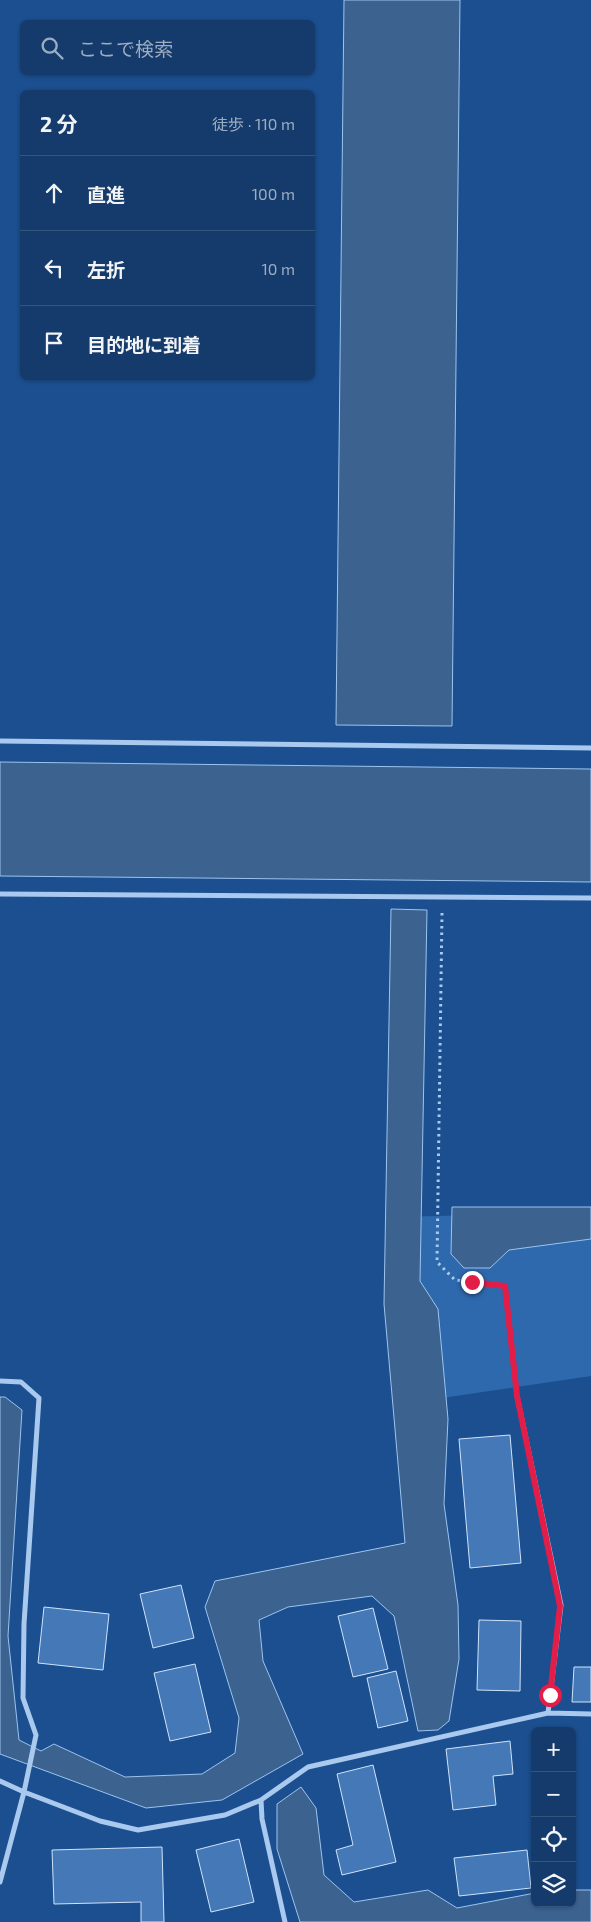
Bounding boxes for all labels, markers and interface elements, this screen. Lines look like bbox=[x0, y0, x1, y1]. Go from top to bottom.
search box bbox=[20, 20, 315, 75]
icon: search bbox=[38, 34, 66, 62]
text: ここで検索 bbox=[78, 37, 173, 60]
text: 2 分 bbox=[40, 111, 78, 136]
text: 徒歩 · 110 m bbox=[212, 114, 295, 133]
icon: ahead bbox=[40, 179, 68, 207]
text: 直進 bbox=[87, 183, 125, 206]
text: 100 m bbox=[252, 184, 295, 203]
icon: left bbox=[40, 254, 68, 282]
text: 左折 bbox=[87, 258, 125, 281]
text: 10 m bbox=[261, 259, 295, 278]
icon: arrive bbox=[40, 329, 68, 357]
text: 目的地に到着 bbox=[87, 333, 201, 356]
route end bbox=[461, 1271, 484, 1294]
route start bbox=[539, 1684, 562, 1707]
map controls bbox=[531, 1727, 576, 1907]
button: + bbox=[531, 1727, 576, 1772]
button: − bbox=[531, 1772, 576, 1817]
button: locate bbox=[531, 1817, 576, 1862]
button: layers bbox=[531, 1862, 576, 1907]

